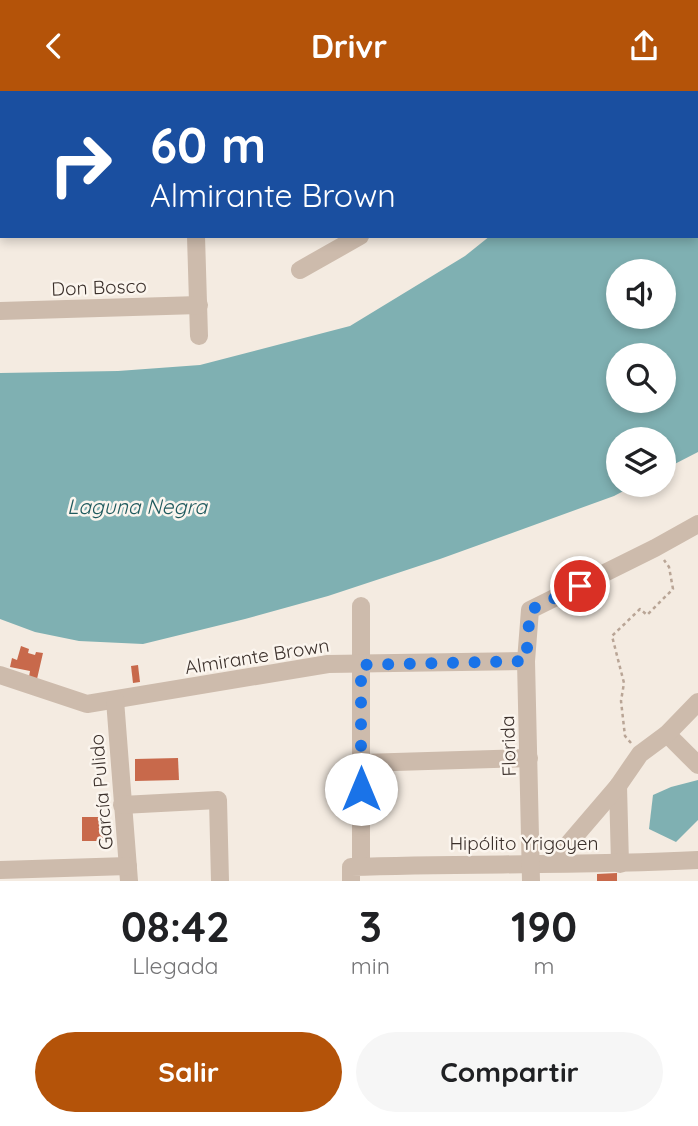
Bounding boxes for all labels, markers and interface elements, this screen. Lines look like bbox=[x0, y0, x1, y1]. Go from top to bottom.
text: Drivr bbox=[311, 26, 387, 66]
icon: back bbox=[35, 27, 73, 65]
icon: share bbox=[625, 27, 663, 65]
text: 60 m bbox=[150, 114, 266, 175]
icon: right bbox=[35, 119, 126, 210]
text: Almirante Brown bbox=[150, 175, 396, 215]
map controls bbox=[606, 259, 676, 497]
button: sound bbox=[606, 259, 676, 329]
street label: Don Bosco bbox=[51, 273, 147, 301]
button: search bbox=[606, 343, 676, 413]
button: layers bbox=[606, 427, 676, 497]
water label: Laguna Negra bbox=[67, 493, 208, 519]
pin bbox=[550, 556, 610, 616]
icon: arrive bbox=[561, 567, 599, 605]
street label: Almirante Brown bbox=[183, 633, 331, 679]
street label: Florida bbox=[495, 715, 521, 777]
street label: García Pulido bbox=[84, 733, 118, 851]
position arrow bbox=[324, 752, 398, 826]
street label: Hipólito Yrigoyen bbox=[449, 831, 599, 855]
text: 08:42 bbox=[121, 900, 230, 953]
text: 3 bbox=[359, 900, 382, 953]
text: 190 bbox=[511, 900, 577, 953]
text: Llegada bbox=[132, 951, 219, 980]
text: min bbox=[351, 951, 390, 980]
text: m bbox=[534, 951, 555, 980]
button: Salir bbox=[35, 1032, 342, 1112]
button: Compartir bbox=[356, 1032, 663, 1112]

